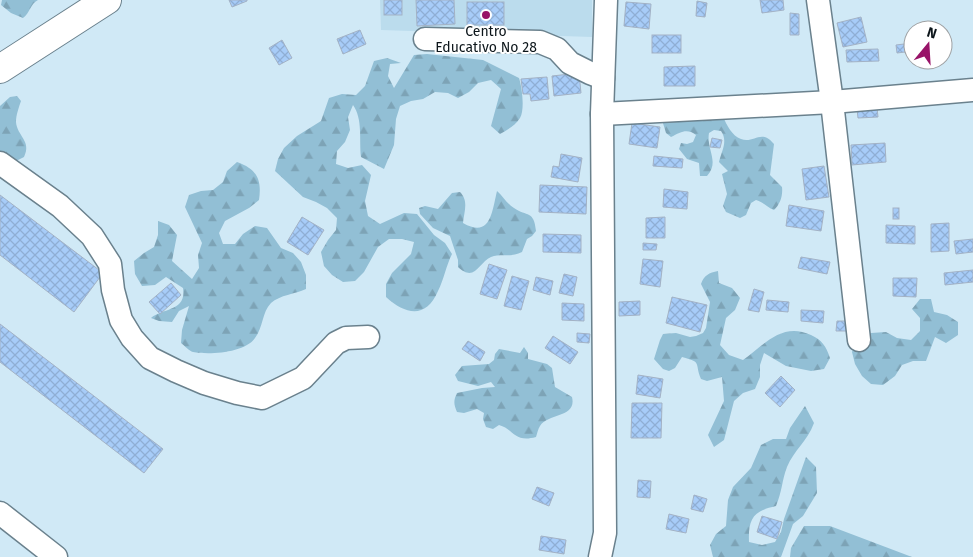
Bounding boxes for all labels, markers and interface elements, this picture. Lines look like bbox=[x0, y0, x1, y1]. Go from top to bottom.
marker: Centro Educativo No 28 bbox=[480, 9, 492, 21]
north arrow bbox=[903, 20, 953, 70]
place label: Centro Educativo No 28 bbox=[435, 23, 537, 56]
text: N bbox=[925, 24, 939, 43]

